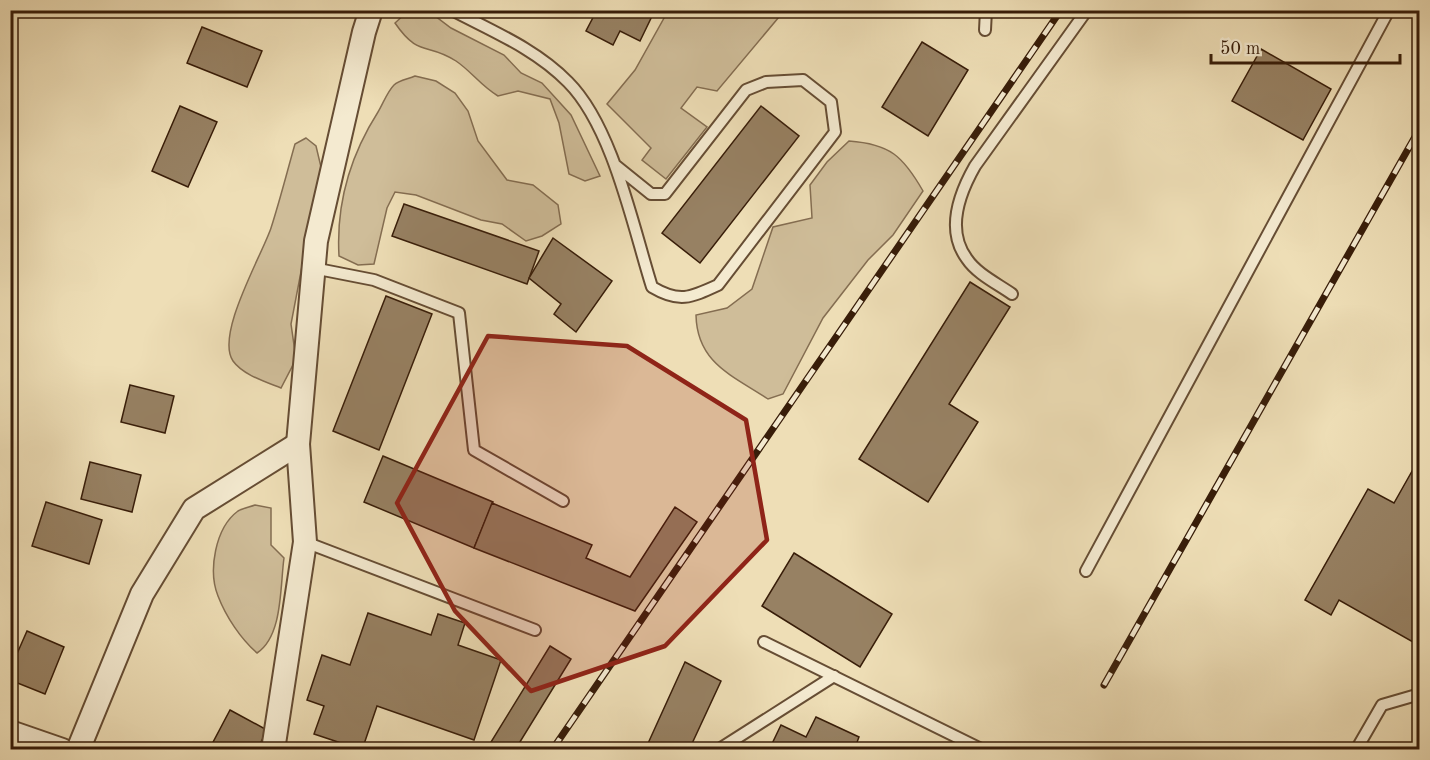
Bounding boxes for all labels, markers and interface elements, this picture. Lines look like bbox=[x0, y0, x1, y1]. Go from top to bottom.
scale bar bbox=[1211, 27, 1400, 65]
text: 50 m bbox=[1220, 40, 1260, 58]

